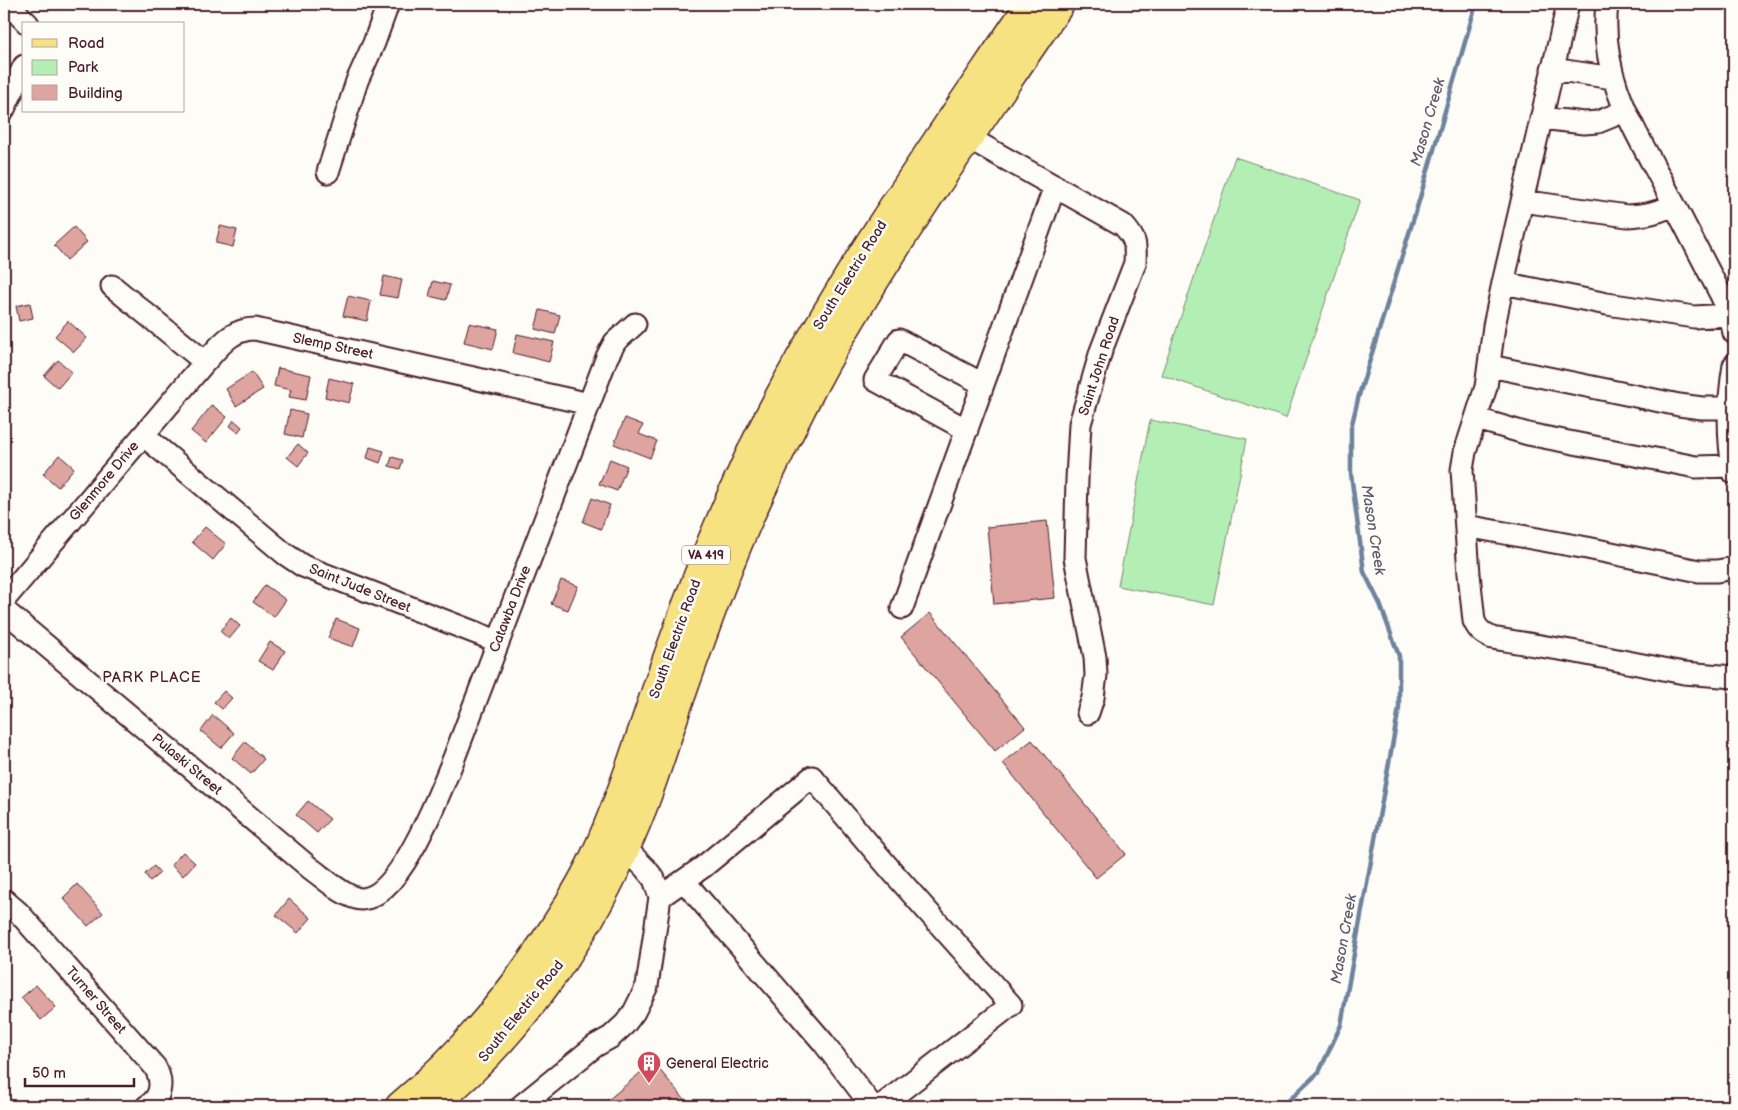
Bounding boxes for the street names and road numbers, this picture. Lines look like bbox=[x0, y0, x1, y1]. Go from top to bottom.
street label: South Electric Road bbox=[810, 217, 890, 333]
street label: Saint John Road bbox=[1075, 314, 1123, 418]
street label: Slemp Street bbox=[291, 329, 375, 363]
street label: Glenmore Drive bbox=[66, 438, 142, 524]
road number: VA 419 bbox=[682, 546, 730, 564]
street label: Saint Jude Street bbox=[307, 560, 414, 616]
street label: Catawba Drive bbox=[486, 563, 534, 655]
street label: South Electric Road bbox=[646, 577, 704, 701]
street label: Pulaski Street bbox=[148, 730, 226, 799]
street label: South Electric Road bbox=[475, 957, 567, 1065]
street label: Turner Street bbox=[62, 963, 130, 1038]

